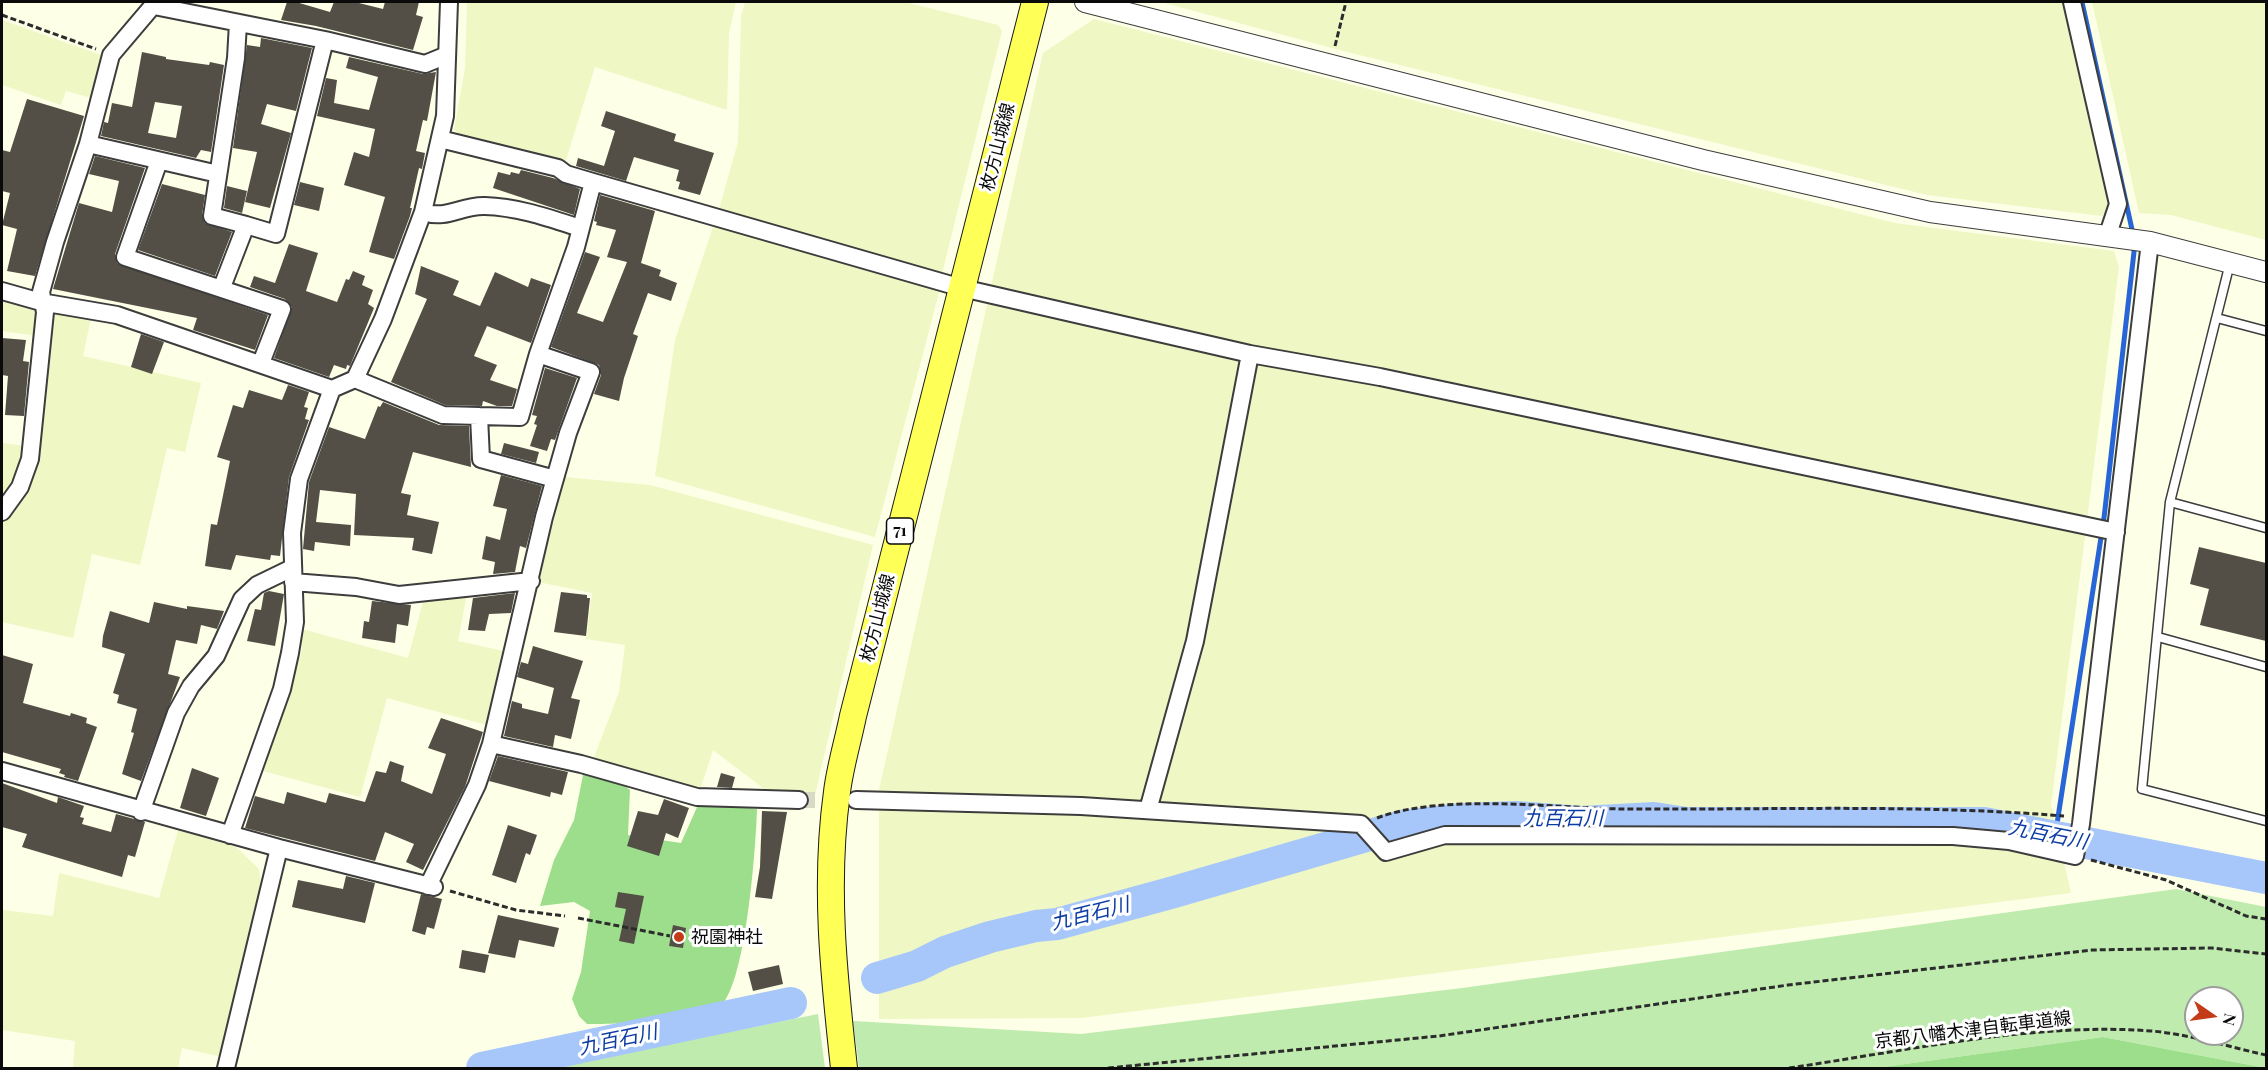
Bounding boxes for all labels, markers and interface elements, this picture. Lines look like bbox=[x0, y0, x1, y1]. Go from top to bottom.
street label: 枚方山城線 bbox=[977, 101, 1019, 193]
road number: 71 bbox=[886, 518, 914, 544]
street label: 枚方山城線 bbox=[857, 572, 899, 664]
water label: 九百石川 bbox=[1523, 807, 1603, 831]
water label: 九百石川 bbox=[2006, 816, 2090, 854]
water label: 九百石川 bbox=[1048, 893, 1132, 935]
place label: 祝園神社 bbox=[691, 926, 763, 948]
marker: 祝園神社 bbox=[672, 930, 686, 944]
north arrow bbox=[2184, 986, 2244, 1046]
street label: 京都八幡木津自転車道線 bbox=[1873, 1007, 2073, 1053]
text: N bbox=[2219, 1012, 2242, 1028]
water label: 九百石川 bbox=[576, 1020, 660, 1060]

